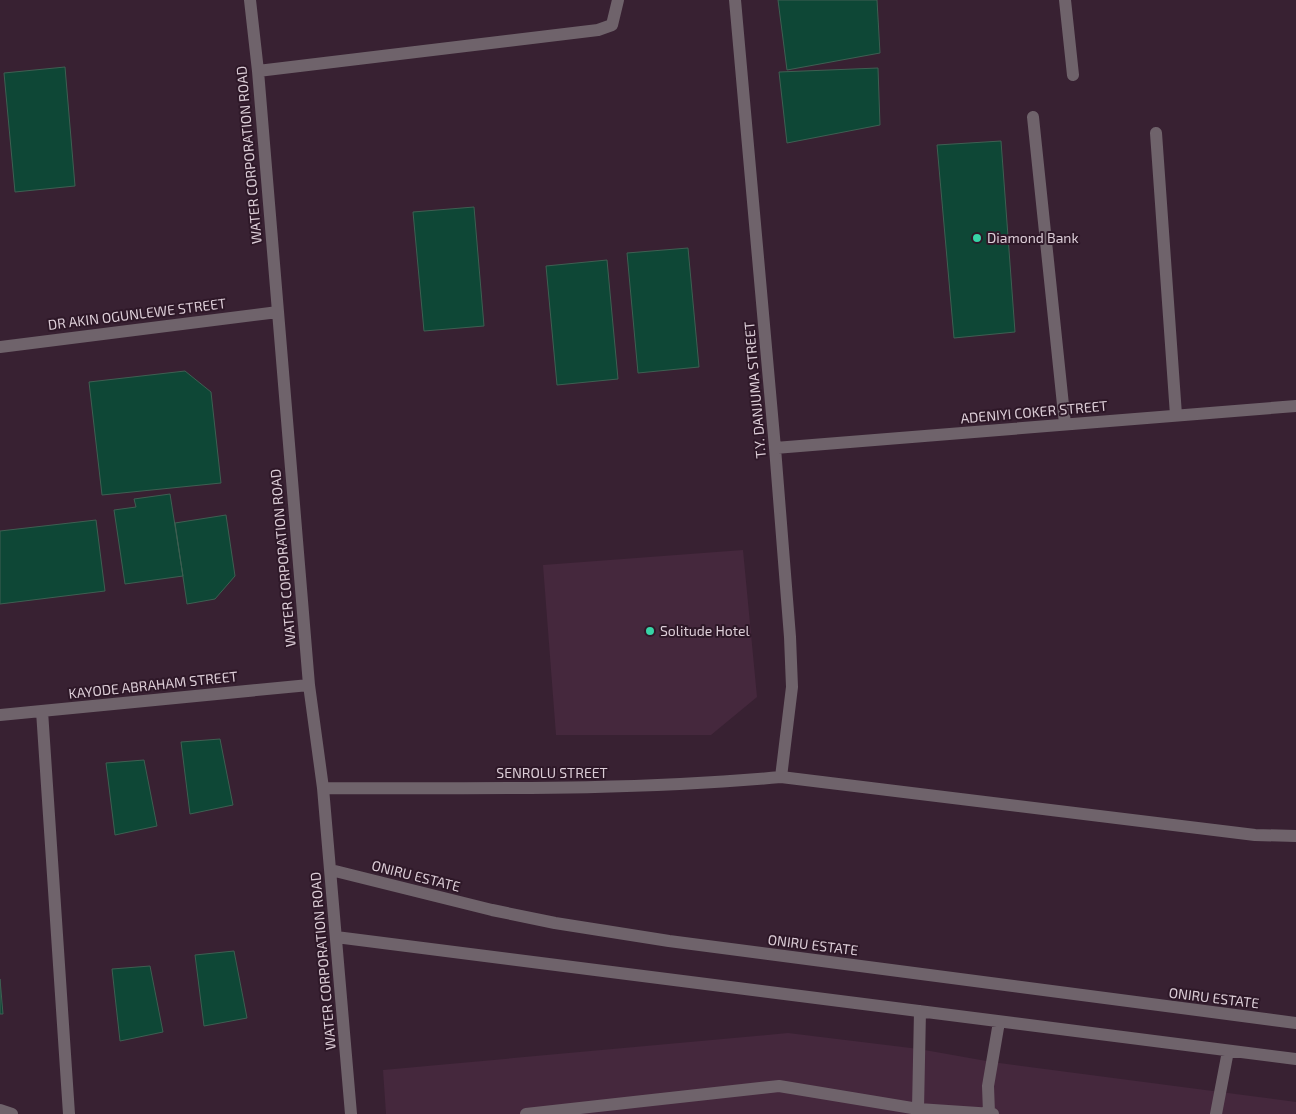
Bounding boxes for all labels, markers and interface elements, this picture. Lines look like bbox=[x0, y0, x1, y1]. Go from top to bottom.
street label: WATER CORPORATION ROAD bbox=[232, 65, 265, 245]
place label: Diamond Bank bbox=[987, 229, 1079, 246]
marker: Diamond Bank bbox=[971, 232, 983, 244]
street label: DR AKIN OGUNLEWE STREET bbox=[47, 294, 227, 333]
street label: T.Y. DANJUMA STREET bbox=[740, 321, 769, 459]
street label: ADENIYI COKER STREET bbox=[960, 397, 1108, 426]
street label: WATER CORPORATION ROAD bbox=[266, 468, 299, 648]
place label: Solitude Hotel bbox=[660, 622, 751, 639]
marker: Solitude Hotel bbox=[644, 625, 656, 637]
street label: KAYODE ABRAHAM STREET bbox=[68, 667, 238, 702]
street label: SENROLU STREET bbox=[496, 764, 608, 781]
street label: ONIRU ESTATE bbox=[370, 856, 462, 895]
street label: WATER CORPORATION ROAD bbox=[306, 871, 339, 1051]
street label: ONIRU ESTATE bbox=[767, 931, 859, 958]
street label: ONIRU ESTATE bbox=[1168, 984, 1260, 1011]

